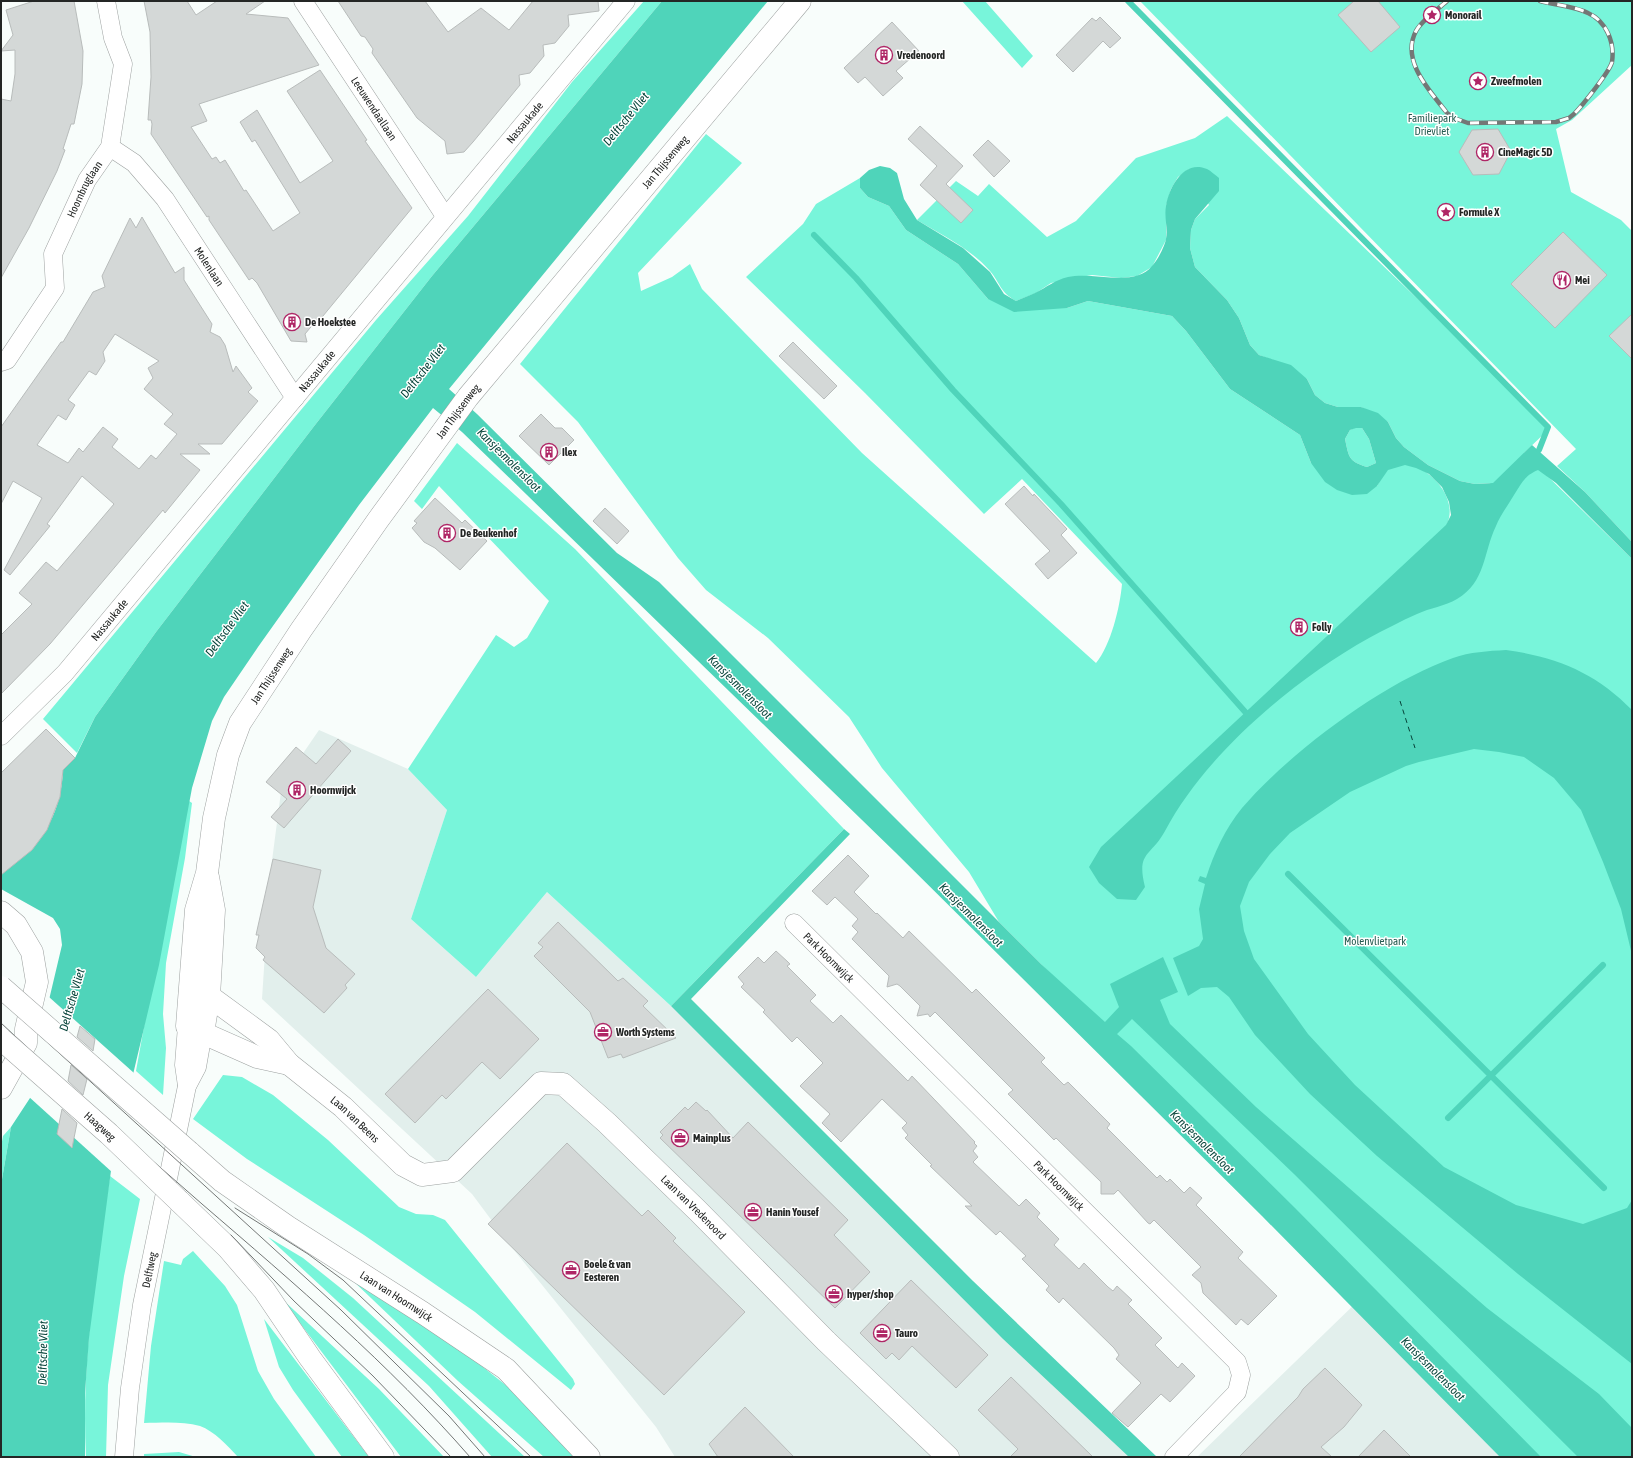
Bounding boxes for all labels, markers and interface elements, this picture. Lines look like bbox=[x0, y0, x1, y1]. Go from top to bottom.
place icon: Monorail bbox=[1422, 5, 1442, 25]
place label: Monorail bbox=[1445, 9, 1483, 21]
building icon: Vredenoord bbox=[874, 45, 894, 65]
place label: Vredenoord bbox=[896, 49, 945, 61]
place icon: Zweefmolen bbox=[1468, 71, 1488, 91]
street label: Leeuwendaallaan bbox=[349, 75, 399, 143]
place label: Zweefmolen bbox=[1491, 75, 1542, 87]
water label: Delftsche Vliet bbox=[600, 89, 652, 148]
street label: Nassaukade bbox=[504, 99, 545, 145]
park label: Familiepark Drievliet bbox=[1408, 112, 1456, 137]
street label: Jan Thijssenweg bbox=[640, 133, 691, 191]
building icon: CineMagic 5D bbox=[1475, 142, 1495, 162]
place label: CineMagic 5D bbox=[1498, 146, 1552, 158]
street label: Hoornbruglaan bbox=[65, 159, 104, 219]
place icon: Formule X bbox=[1436, 202, 1456, 222]
place label: Formule X bbox=[1459, 206, 1500, 218]
street label: Molenlaan bbox=[192, 245, 226, 288]
restaurant icon: Mei bbox=[1552, 270, 1572, 290]
place label: Mei bbox=[1575, 274, 1590, 286]
building icon: De Hoekstee bbox=[282, 312, 302, 332]
place label: De Hoekstee bbox=[305, 316, 356, 328]
water label: Delftsche Vliet bbox=[398, 341, 449, 401]
street label: Nassaukade bbox=[296, 348, 338, 394]
street label: Jan Thijssenweg bbox=[434, 381, 482, 441]
water label: Kansjesmolensloot bbox=[474, 425, 544, 495]
building icon: Ilex bbox=[539, 442, 559, 462]
place label: Ilex bbox=[562, 446, 577, 458]
building icon: De Beukenhof bbox=[437, 523, 457, 543]
place label: De Beukenhof bbox=[460, 527, 518, 539]
street label: Nassaukade bbox=[89, 597, 130, 643]
water label: Delftsche Vliet bbox=[202, 598, 252, 659]
building icon: Folly bbox=[1289, 617, 1309, 637]
place label: Folly bbox=[1312, 621, 1332, 633]
street label: Jan Thijssenweg bbox=[248, 645, 294, 706]
water label: Kansjesmolensloot bbox=[705, 652, 775, 722]
building icon: Hoornwijck bbox=[287, 780, 307, 800]
place label: Hoornwijck bbox=[310, 784, 356, 796]
water label: Kansjesmolensloot bbox=[936, 880, 1006, 950]
street label: Park Hoornwijck bbox=[801, 930, 857, 985]
park label: Molenvlietpark bbox=[1344, 935, 1406, 947]
water label: Delftsche Vliet bbox=[56, 967, 88, 1033]
office icon: Worth Systems bbox=[593, 1022, 613, 1042]
place label: Worth Systems bbox=[615, 1026, 675, 1038]
street label: Laan van Beens bbox=[328, 1094, 382, 1145]
water label: Kansjesmolensloot bbox=[1167, 1107, 1237, 1177]
street label: Haagweg bbox=[82, 1109, 118, 1143]
office icon: Mainplus bbox=[670, 1128, 690, 1148]
place label: Mainplus bbox=[693, 1132, 731, 1144]
street label: Park Hoornwijck bbox=[1031, 1158, 1087, 1213]
street label: Laan van Vredenoord bbox=[659, 1173, 728, 1242]
office icon: Hanin Yousef bbox=[743, 1202, 763, 1222]
place label: Hanin Yousef bbox=[766, 1206, 820, 1218]
street label: Delftweg bbox=[140, 1251, 159, 1289]
place label: Boele & van Eesteren bbox=[584, 1258, 631, 1283]
office icon: Boele & van Eesteren bbox=[561, 1260, 581, 1280]
street label: Laan van Hoornwijck bbox=[358, 1269, 435, 1324]
office icon: hyper/shop bbox=[824, 1284, 844, 1304]
place label: hyper/shop bbox=[847, 1288, 894, 1300]
water label: Delftsche Vliet bbox=[35, 1320, 51, 1385]
office icon: Tauro bbox=[872, 1323, 892, 1343]
place label: Tauro bbox=[895, 1327, 918, 1339]
water label: Kansjesmolensloot bbox=[1398, 1334, 1468, 1404]

